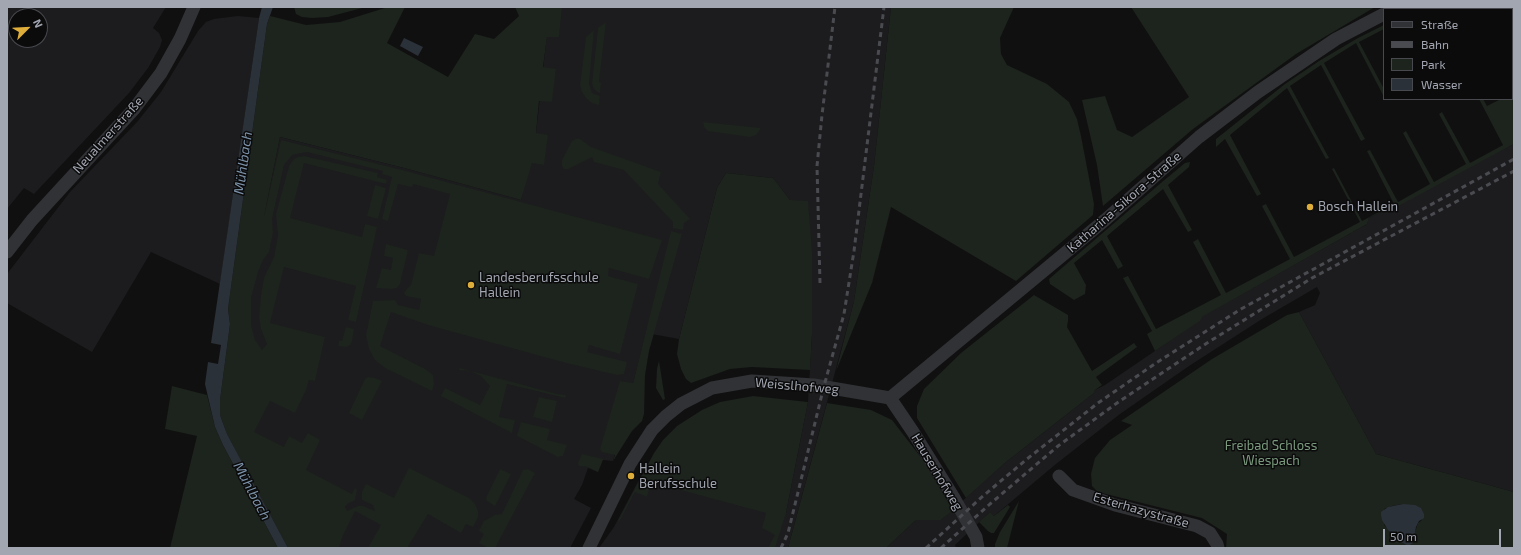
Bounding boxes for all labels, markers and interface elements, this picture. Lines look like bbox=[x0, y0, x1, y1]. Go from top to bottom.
north arrow bbox=[8, 8, 48, 48]
legend bbox=[1383, 8, 1513, 100]
text: N bbox=[31, 17, 46, 30]
text: Straße bbox=[1421, 17, 1458, 31]
text: Bahn bbox=[1421, 37, 1449, 51]
text: Park bbox=[1421, 57, 1446, 71]
text: Wasser bbox=[1421, 77, 1462, 91]
street label: Neualmerstraße bbox=[69, 93, 147, 177]
water label: Mühlbach bbox=[230, 130, 256, 196]
street label: Katharina-Sikora-Straße bbox=[1064, 148, 1184, 256]
place label: Bosch Hallein bbox=[1318, 199, 1398, 215]
marker: Bosch Hallein bbox=[1305, 202, 1315, 212]
place label: Landesberufsschule Hallein bbox=[479, 270, 599, 301]
marker: Landesberufsschule Hallein bbox=[466, 280, 476, 290]
street label: Weisslhofweg bbox=[754, 375, 840, 397]
street label: Hauserhofweg bbox=[908, 431, 966, 513]
park label: Freibad Schloss Wiespach bbox=[1225, 438, 1317, 469]
water label: Mühlbach bbox=[230, 459, 274, 523]
place label: Hallein Berufsschule bbox=[639, 461, 717, 492]
marker: Hallein Berufsschule bbox=[626, 471, 636, 481]
street label: Esterhazystraße bbox=[1091, 489, 1191, 531]
scale bar bbox=[1385, 521, 1503, 547]
text: 50 m bbox=[1390, 529, 1417, 543]

